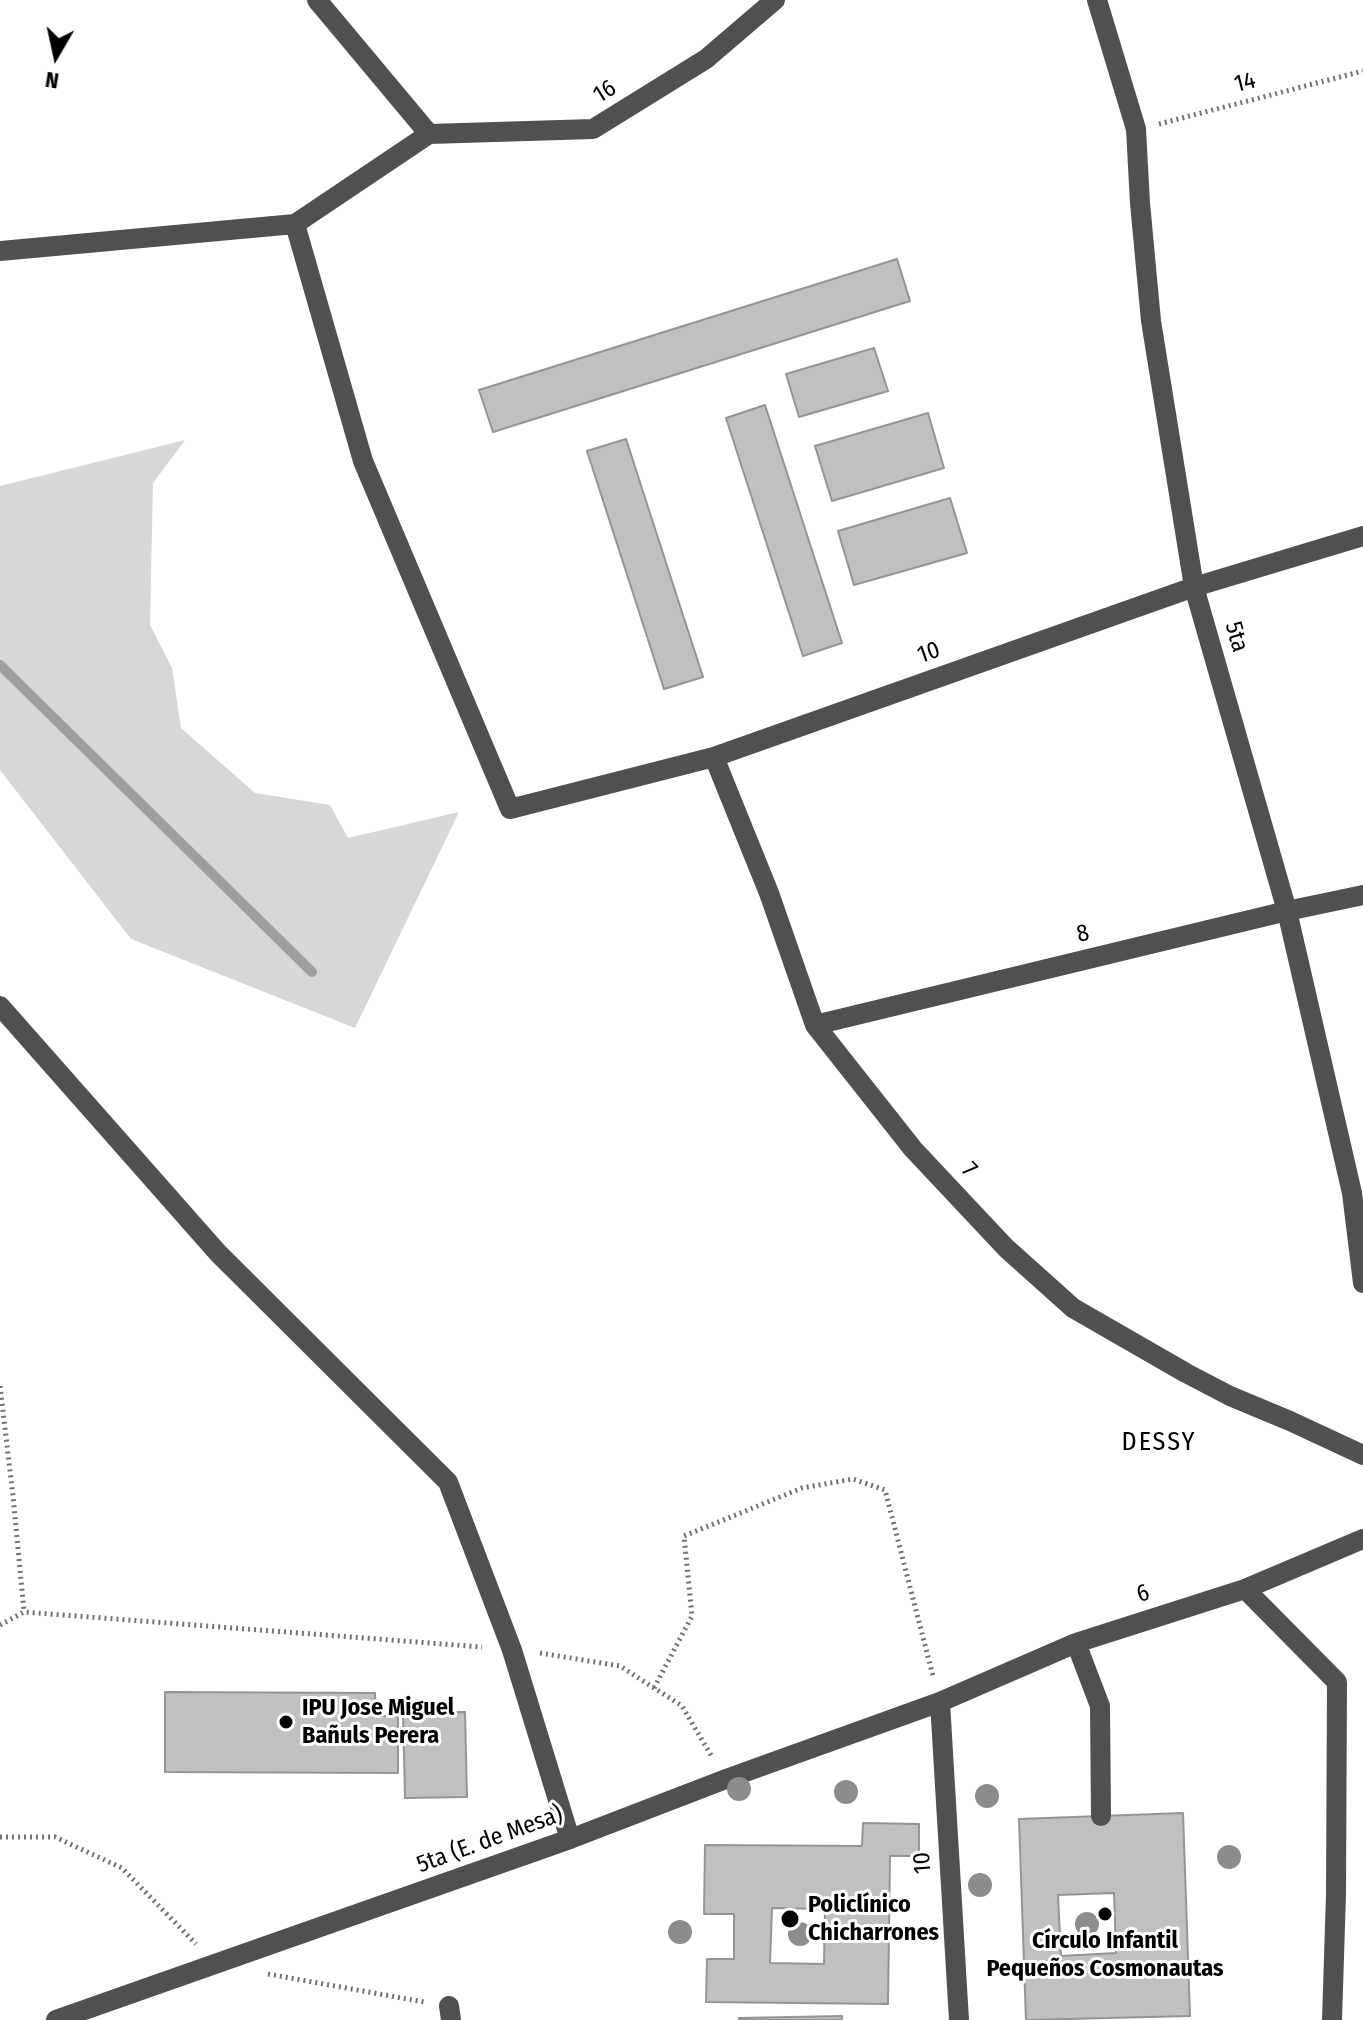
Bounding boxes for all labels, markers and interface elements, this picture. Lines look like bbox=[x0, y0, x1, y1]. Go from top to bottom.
north arrow bbox=[16, 16, 96, 96]
text: N bbox=[44, 66, 61, 95]
street label: 14 bbox=[1231, 66, 1259, 100]
street label: 16 bbox=[588, 74, 622, 110]
street label: 5ta bbox=[1218, 618, 1254, 656]
street label: 10 bbox=[914, 636, 944, 670]
street label: 8 bbox=[1074, 919, 1092, 949]
street label: 7 bbox=[955, 1157, 983, 1183]
district label: DESSY bbox=[1122, 1427, 1196, 1459]
street label: 6 bbox=[1133, 1578, 1153, 1610]
place label: IPU Jose Miguel Bañuls Perera bbox=[302, 1694, 454, 1750]
marker: IPU Jose Miguel Bañuls Perera bbox=[277, 1713, 295, 1731]
street label: 5ta (E. de Mesa) bbox=[413, 1800, 567, 1880]
street label: 10 bbox=[908, 1851, 938, 1875]
place label: Policlínico Chicharrones bbox=[808, 1891, 939, 1947]
marker: Círculo Infantil Pequeños Cosmonautas bbox=[1096, 1905, 1114, 1923]
marker: Policlínico Chicharrones bbox=[779, 1908, 801, 1930]
place label: Círculo Infantil Pequeños Cosmonautas bbox=[986, 1927, 1224, 1983]

